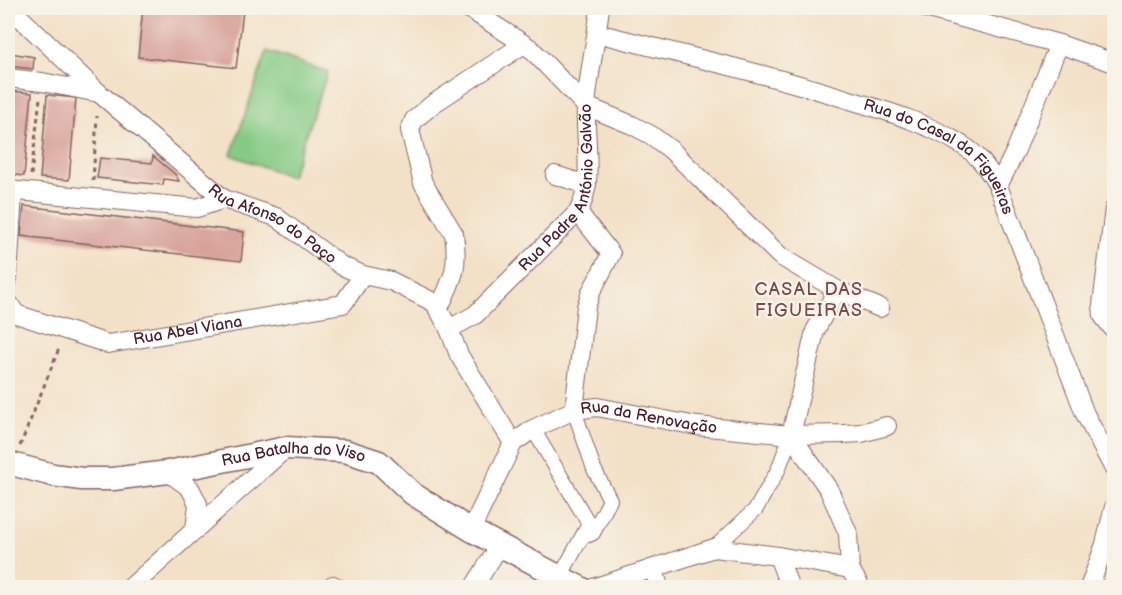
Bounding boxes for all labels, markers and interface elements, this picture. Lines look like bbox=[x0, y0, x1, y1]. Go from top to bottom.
street label: Rua do Casal da Figueiras bbox=[861, 95, 1017, 217]
street label: Rua Padre António Galvão bbox=[515, 103, 597, 275]
street label: Rua Afonso do Paço bbox=[204, 180, 340, 268]
district label: CASAL DAS FIGUEIRAS bbox=[755, 279, 863, 321]
street label: Rua Abel Viana bbox=[132, 312, 244, 349]
street label: Rua da Renovação bbox=[579, 397, 718, 437]
street label: Rua Batalha do Viso bbox=[220, 438, 368, 470]

